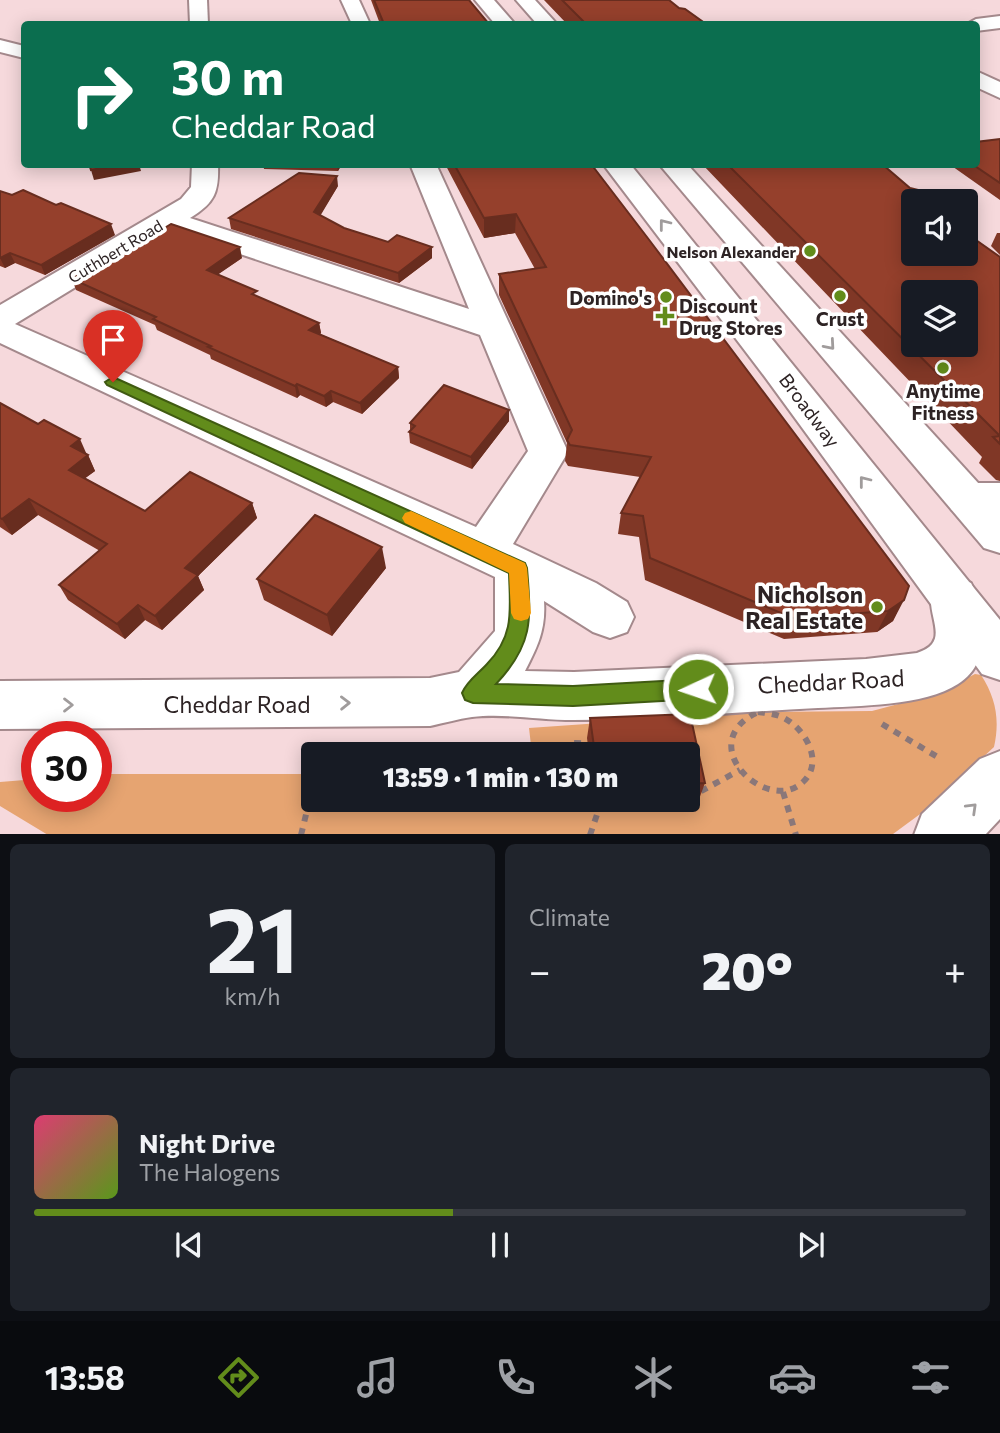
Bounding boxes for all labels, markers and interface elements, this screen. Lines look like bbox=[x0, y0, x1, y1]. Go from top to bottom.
text: 30 m bbox=[171, 45, 284, 105]
icon: right bbox=[56, 49, 147, 140]
text: Cheddar Road bbox=[171, 105, 375, 145]
map controls bbox=[901, 189, 978, 357]
button: sound bbox=[901, 189, 978, 266]
street label: Cuthbert Road bbox=[64, 215, 166, 287]
one-way arrow bbox=[659, 220, 672, 232]
place label: Nelson Alexander bbox=[666, 242, 796, 261]
marker: Nelson Alexander bbox=[802, 243, 818, 259]
button: layers bbox=[901, 280, 978, 357]
place label: Domino's bbox=[569, 286, 652, 309]
marker: Crust bbox=[832, 288, 848, 304]
marker: Domino's bbox=[658, 289, 674, 305]
place label: Discount Drug Stores bbox=[679, 294, 783, 339]
place label: Crust bbox=[816, 307, 864, 330]
marker: Discount Drug Stores bbox=[657, 308, 673, 324]
pin bbox=[83, 310, 143, 382]
icon: arrive bbox=[94, 321, 132, 359]
one-way arrow bbox=[822, 337, 834, 350]
marker: Anytime Fitness bbox=[935, 360, 951, 376]
street label: Broadway bbox=[775, 369, 845, 452]
place label: Anytime Fitness bbox=[906, 379, 980, 424]
one-way arrow bbox=[860, 476, 872, 489]
place label: Nicholson Real Estate bbox=[745, 580, 863, 634]
marker: Nicholson Real Estate bbox=[869, 599, 885, 615]
position arrow bbox=[661, 652, 735, 726]
street label: Cheddar Road bbox=[757, 663, 905, 699]
street label: Cheddar Road bbox=[164, 690, 310, 718]
one-way arrow bbox=[339, 696, 350, 711]
one-way arrow bbox=[63, 697, 74, 713]
speed limit sign: 30 bbox=[21, 721, 112, 812]
text: 13:59 · 1 min · 130 m bbox=[383, 761, 618, 792]
one-way arrow bbox=[964, 803, 977, 816]
text: 21 bbox=[206, 880, 299, 992]
text: Climate bbox=[529, 903, 610, 931]
text: 20° bbox=[701, 937, 793, 1001]
text: − bbox=[529, 946, 551, 993]
text: + bbox=[944, 946, 966, 993]
text: km/h bbox=[225, 982, 280, 1010]
text: Night Drive bbox=[139, 1127, 275, 1158]
text: The Halogens bbox=[139, 1158, 280, 1186]
icon: previous bbox=[170, 1226, 208, 1264]
icon: pause bbox=[481, 1226, 519, 1264]
icon: next bbox=[792, 1226, 830, 1264]
icon: directions bbox=[214, 1353, 263, 1402]
icon: music bbox=[353, 1353, 402, 1402]
icon: phone bbox=[491, 1353, 540, 1402]
icon: climate bbox=[629, 1353, 678, 1402]
icon: car bbox=[768, 1353, 817, 1402]
icon: filters bbox=[906, 1353, 955, 1402]
text: 13:58 bbox=[45, 1357, 125, 1397]

